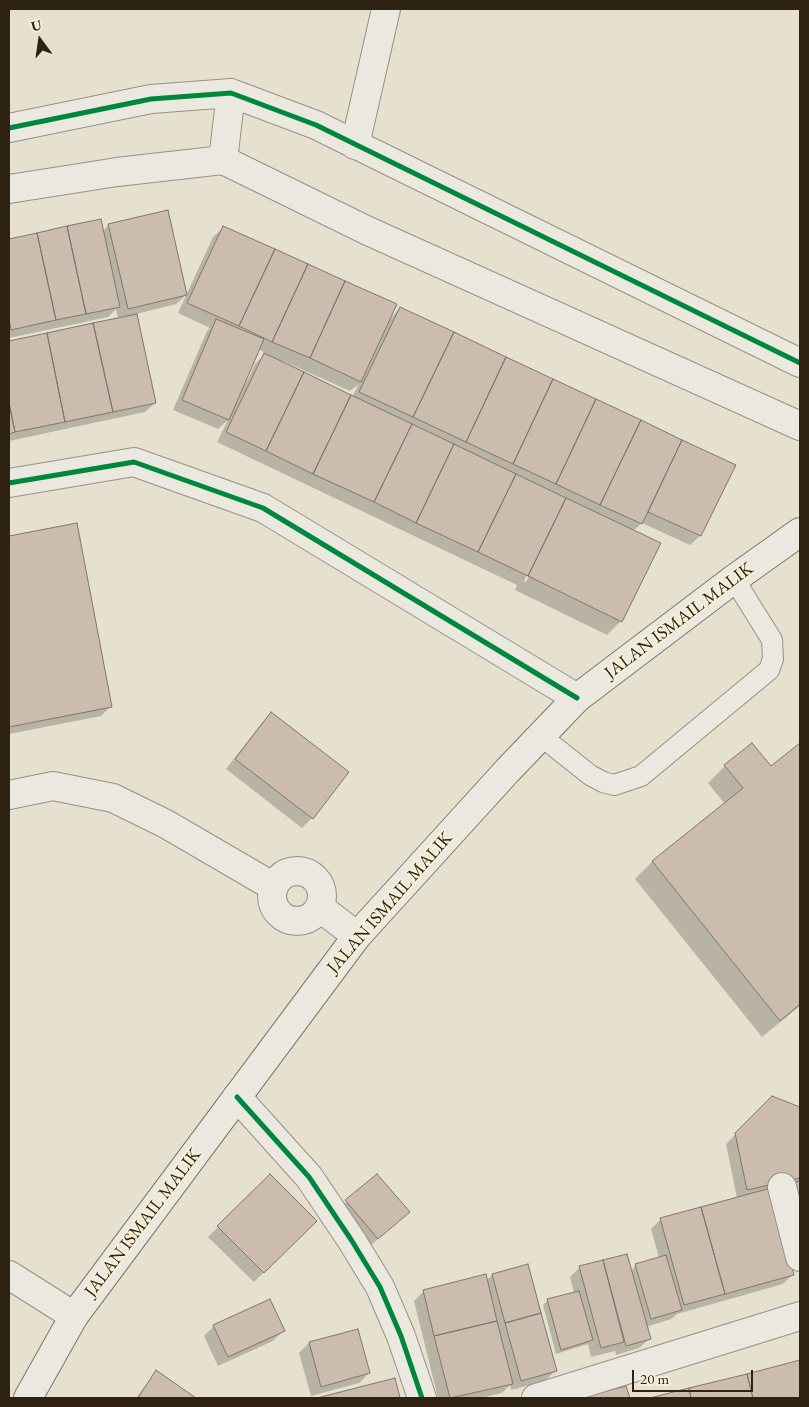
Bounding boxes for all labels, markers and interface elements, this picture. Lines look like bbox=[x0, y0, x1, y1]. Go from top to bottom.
north arrow bbox=[15, 15, 65, 65]
text: U bbox=[29, 15, 44, 35]
street label: JALAN ISMAIL MALIK bbox=[600, 558, 758, 684]
street label: JALAN ISMAIL MALIK bbox=[323, 828, 457, 978]
street label: JALAN ISMAIL MALIK bbox=[80, 1144, 206, 1302]
scale bar bbox=[634, 1360, 755, 1392]
text: 20 m bbox=[640, 1369, 669, 1388]

